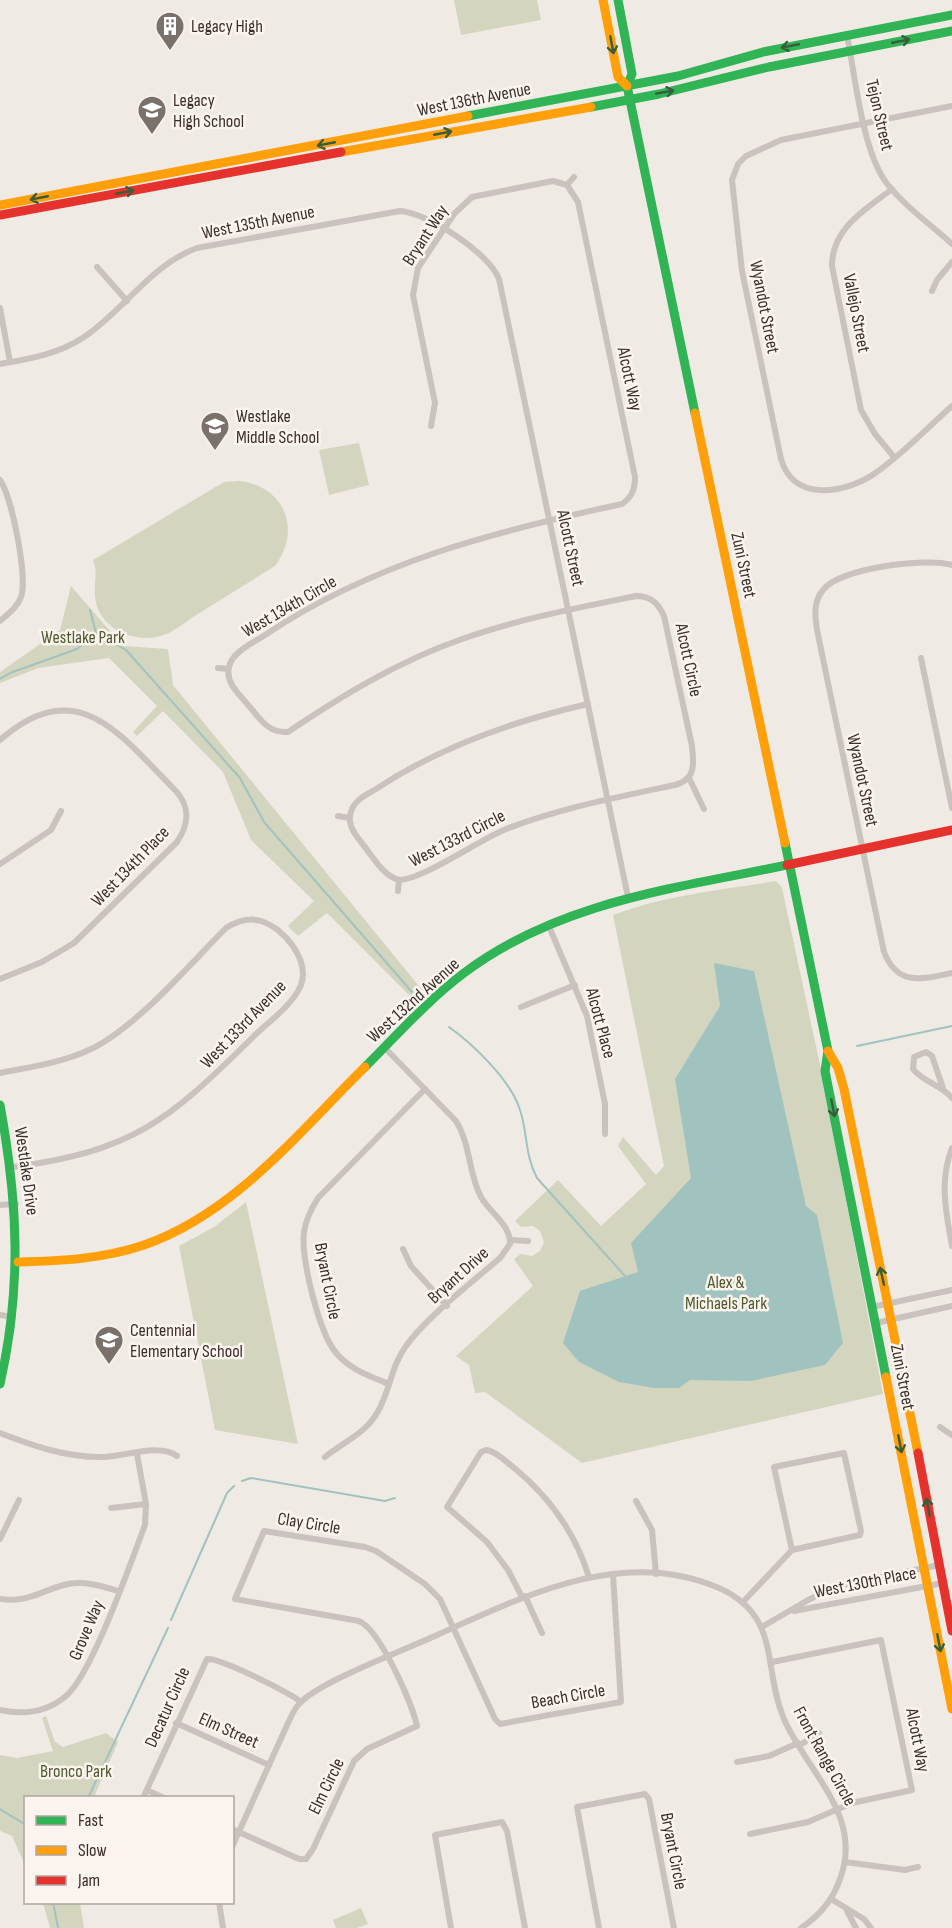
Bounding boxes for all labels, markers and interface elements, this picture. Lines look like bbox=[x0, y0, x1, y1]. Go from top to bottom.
building icon: Legacy High bbox=[154, 10, 186, 52]
place label: Legacy High bbox=[191, 16, 263, 37]
one-way arrow bbox=[607, 35, 618, 54]
one-way arrow bbox=[891, 35, 910, 46]
one-way arrow bbox=[781, 41, 800, 52]
street label: Tejon Street bbox=[861, 77, 898, 153]
street label: West 136th Avenue bbox=[416, 78, 533, 121]
one-way arrow bbox=[654, 86, 674, 97]
place label: Legacy High School bbox=[173, 90, 244, 132]
school or university icon: Legacy High School bbox=[136, 94, 168, 136]
one-way arrow bbox=[433, 127, 452, 138]
one-way arrow bbox=[317, 139, 337, 150]
one-way arrow bbox=[115, 186, 134, 197]
one-way arrow bbox=[29, 193, 49, 204]
street label: West 135th Avenue bbox=[200, 201, 316, 244]
street label: Bryant Way bbox=[398, 201, 453, 270]
street label: Wyandot Street bbox=[745, 259, 784, 356]
street label: Vallejo Street bbox=[839, 272, 875, 355]
street label: Alcott Way bbox=[612, 344, 647, 413]
place label: Westlake Middle School bbox=[236, 406, 319, 448]
school or university icon: Westlake Middle School bbox=[199, 410, 231, 452]
street label: Alcott Street bbox=[552, 507, 589, 589]
street label: Zuni Street bbox=[726, 530, 761, 600]
street label: West 134th Circle bbox=[238, 571, 340, 642]
street label: Alcott Circle bbox=[670, 621, 707, 699]
park label: Westlake Park bbox=[41, 627, 125, 648]
street label: Wyandot Street bbox=[842, 732, 883, 829]
street label: West 133rd Circle bbox=[406, 805, 509, 872]
street label: West 134th Place bbox=[87, 822, 174, 911]
street label: West 132nd Avenue bbox=[363, 953, 464, 1047]
street label: West 133rd Avenue bbox=[196, 976, 291, 1073]
street label: Alcott Place bbox=[581, 985, 620, 1061]
one-way arrow bbox=[827, 1099, 839, 1118]
street label: Westlake Drive bbox=[10, 1126, 43, 1217]
street label: Bryant Circle bbox=[310, 1241, 345, 1321]
street label: Bryant Drive bbox=[424, 1243, 493, 1308]
one-way arrow bbox=[876, 1267, 888, 1286]
park label: Alex & Michaels Park bbox=[685, 1272, 767, 1314]
place label: Centennial Elementary School bbox=[130, 1320, 243, 1362]
school or university icon: Centennial Elementary School bbox=[93, 1324, 125, 1366]
street label: Zuni Street bbox=[886, 1342, 919, 1412]
one-way arrow bbox=[895, 1433, 906, 1453]
one-way arrow bbox=[922, 1498, 933, 1517]
street label: Clay Circle bbox=[276, 1508, 342, 1539]
street label: West 130th Place bbox=[812, 1562, 918, 1603]
street label: Grove Way bbox=[64, 1597, 108, 1663]
one-way arrow bbox=[934, 1633, 945, 1652]
street label: Decatur Circle bbox=[140, 1664, 194, 1751]
street label: Beach Circle bbox=[529, 1680, 607, 1713]
street label: Front Range Circle bbox=[789, 1703, 860, 1809]
street label: Alcott Way bbox=[901, 1705, 934, 1774]
street label: Elm Street bbox=[196, 1708, 262, 1753]
street label: Elm Circle bbox=[304, 1755, 349, 1818]
park label: Bronco Park bbox=[40, 1761, 112, 1782]
legend bbox=[24, 1796, 234, 1904]
text: Fast bbox=[78, 1810, 104, 1831]
street label: Bryant Circle bbox=[656, 1811, 691, 1891]
text: Slow bbox=[78, 1840, 107, 1861]
text: Jam bbox=[77, 1870, 100, 1891]

